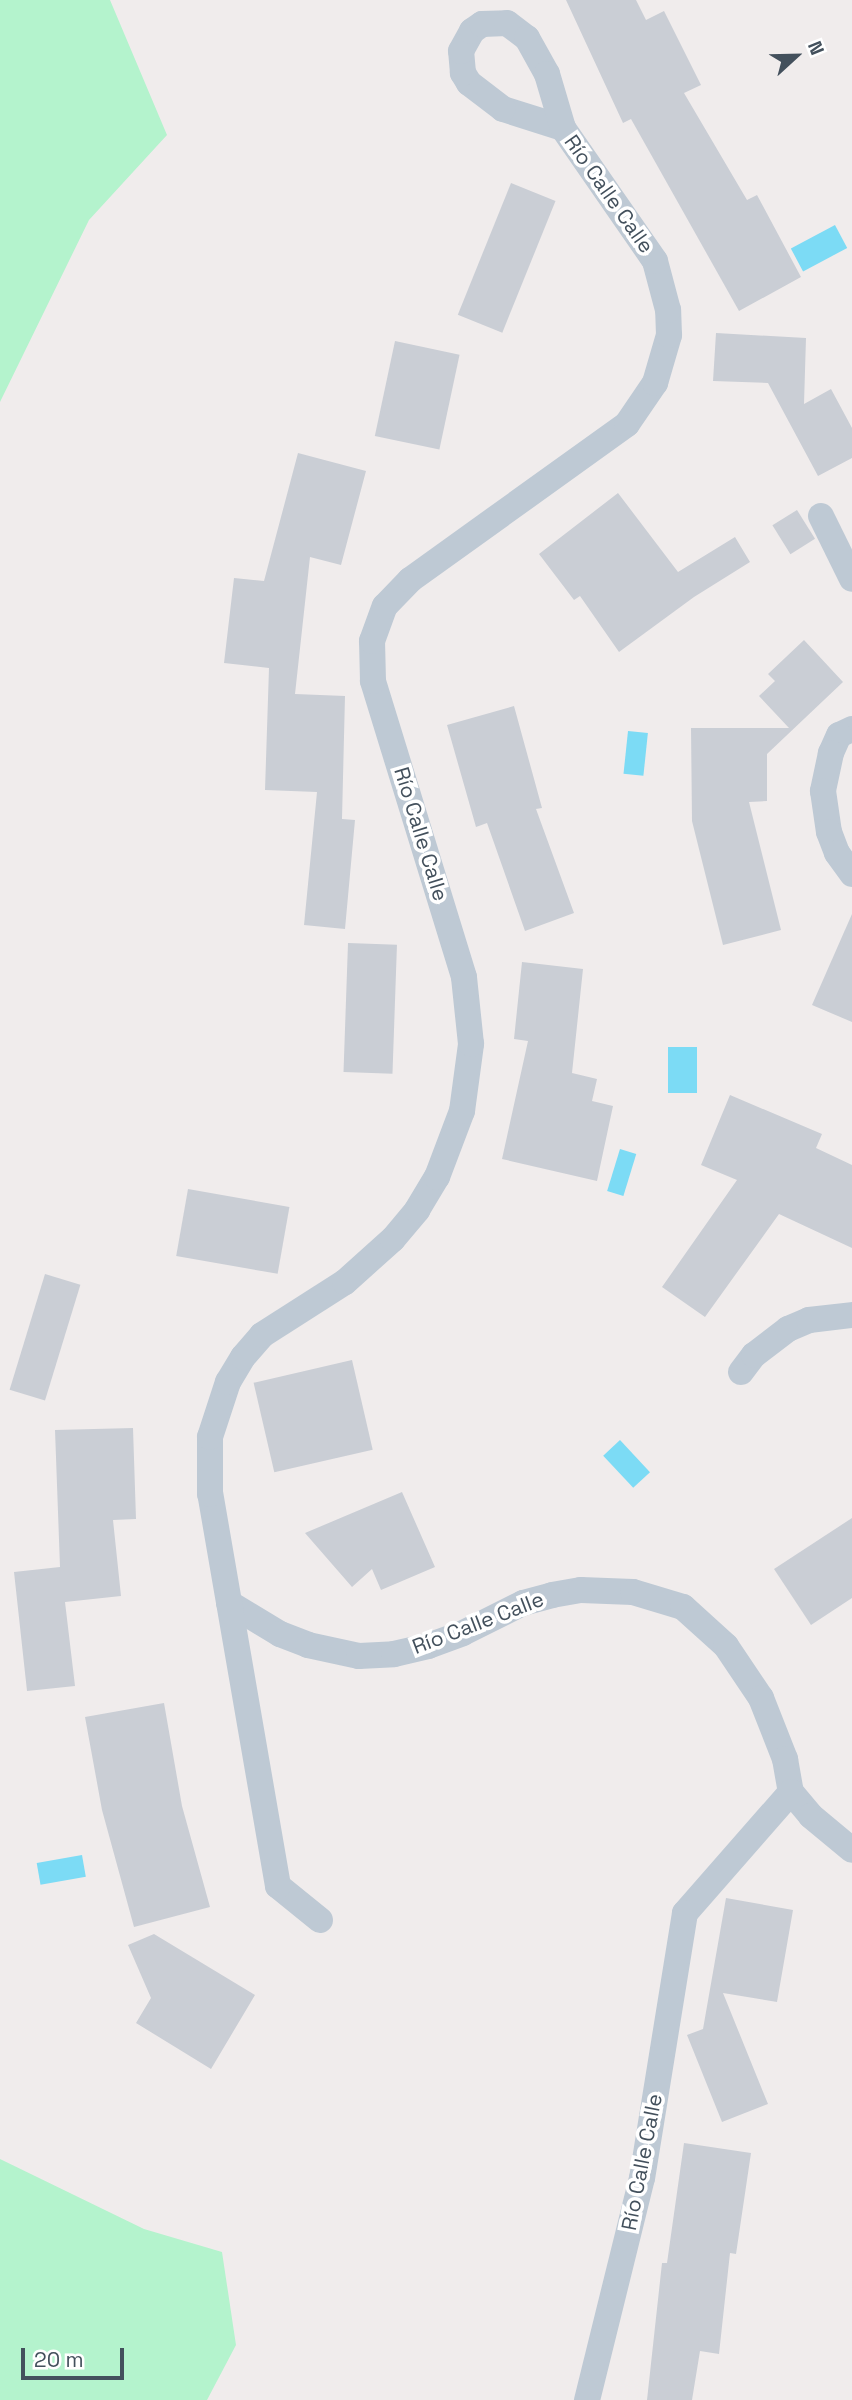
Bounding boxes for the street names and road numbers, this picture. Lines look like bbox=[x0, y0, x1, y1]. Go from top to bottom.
street label: Río Calle Calle bbox=[559, 130, 659, 258]
street label: Río Calle Calle bbox=[389, 764, 453, 904]
street label: Río Calle Calle bbox=[409, 1586, 547, 1660]
street label: Río Calle Calle bbox=[616, 2092, 668, 2232]

